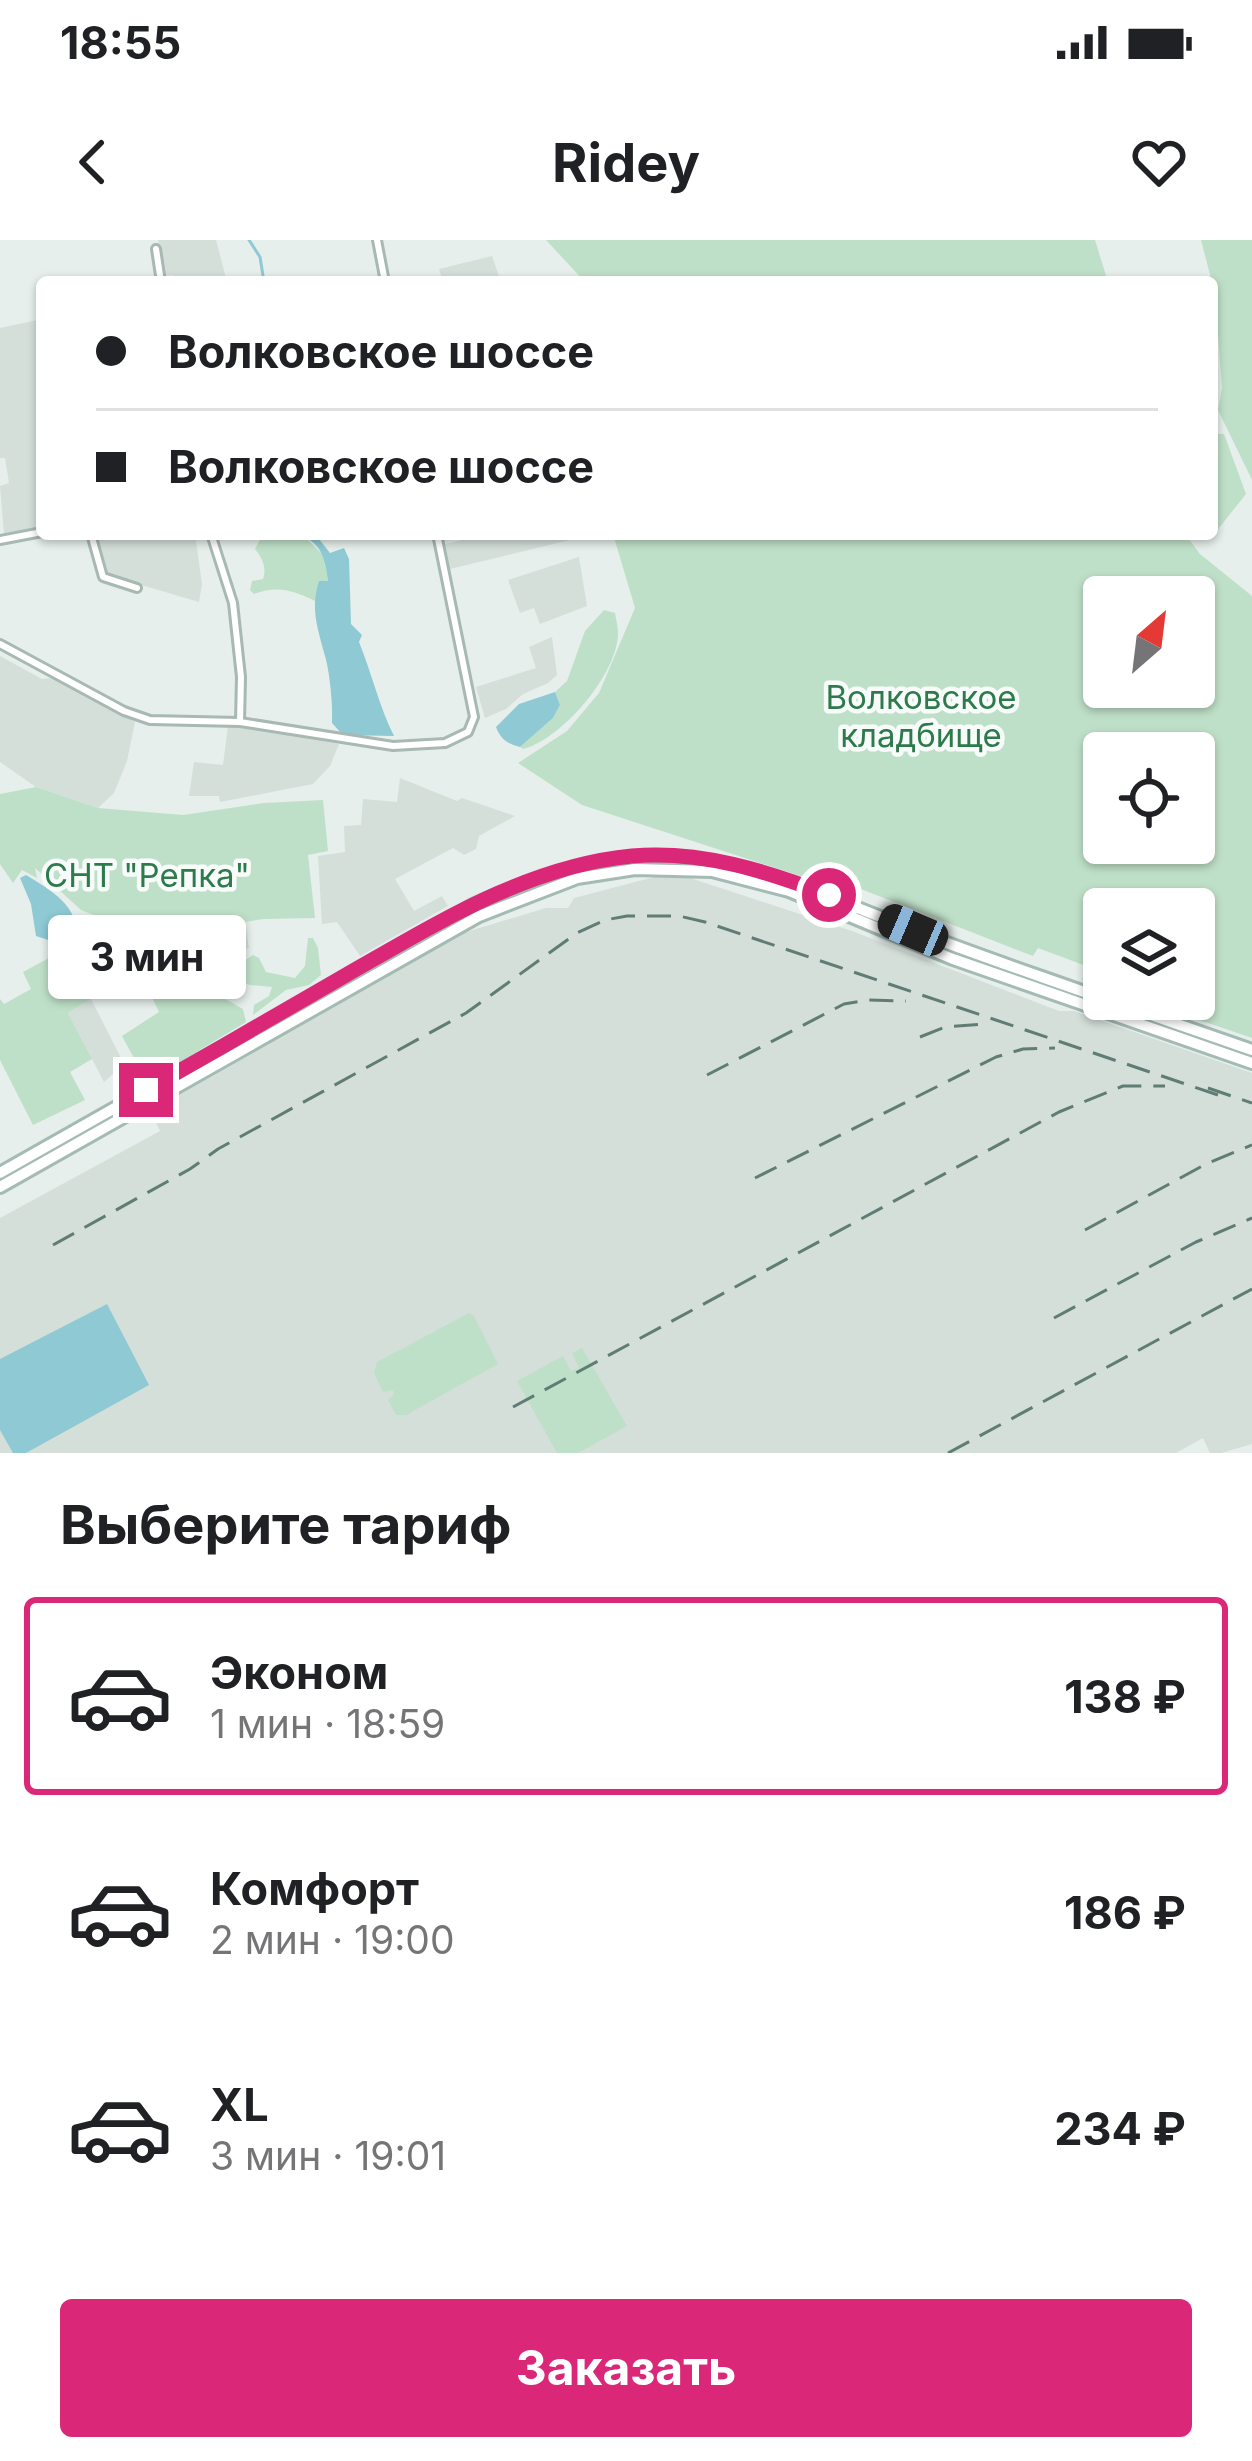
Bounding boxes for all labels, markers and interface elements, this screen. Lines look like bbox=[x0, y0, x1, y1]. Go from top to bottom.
text: 18:55 bbox=[60, 15, 181, 70]
icon: back bbox=[60, 129, 126, 195]
icon: heart bbox=[1126, 129, 1192, 195]
text: Ridey bbox=[552, 130, 700, 195]
text: Волковское шоссе bbox=[168, 324, 594, 379]
text: Волковское шоссе bbox=[168, 439, 594, 494]
north arrow bbox=[1083, 576, 1215, 708]
map controls bbox=[1083, 576, 1215, 1020]
park label: Волковское кладбище bbox=[826, 677, 1016, 755]
button: locate bbox=[1083, 732, 1215, 864]
park label: СНТ "Репка" bbox=[44, 855, 250, 895]
route start bbox=[802, 868, 856, 922]
button: layers bbox=[1083, 888, 1215, 1020]
car bbox=[873, 899, 953, 961]
callout: 3 мин bbox=[47, 916, 245, 1000]
text: 3 мин bbox=[90, 933, 204, 980]
route end bbox=[119, 1063, 173, 1117]
text: Выберите тариф bbox=[60, 1492, 512, 1557]
icon: car bbox=[66, 1642, 174, 1750]
text: Эконом bbox=[210, 1645, 388, 1700]
text: 138 ₽ bbox=[1064, 1669, 1186, 1724]
text: 1 мин · 18:59 bbox=[210, 1700, 445, 1747]
icon: car bbox=[66, 1858, 174, 1966]
text: Комфорт bbox=[210, 1861, 419, 1916]
text: 186 ₽ bbox=[1064, 1885, 1186, 1940]
text: 2 мин · 19:00 bbox=[210, 1916, 455, 1963]
icon: car bbox=[66, 2074, 174, 2182]
text: XL bbox=[210, 2077, 269, 2132]
text: 234 ₽ bbox=[1054, 2101, 1186, 2156]
text: 3 мин · 19:01 bbox=[210, 2132, 446, 2179]
button: Заказать bbox=[60, 2299, 1192, 2437]

